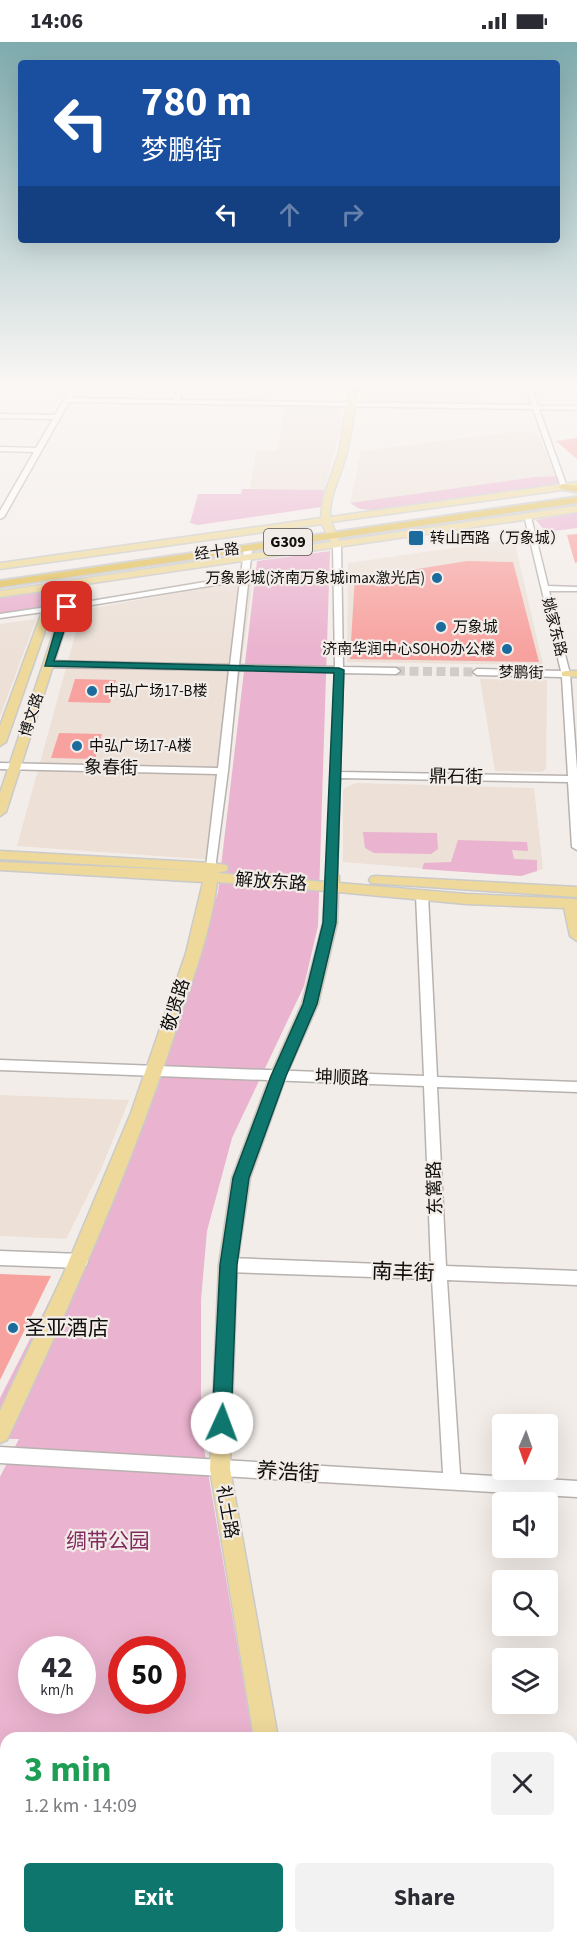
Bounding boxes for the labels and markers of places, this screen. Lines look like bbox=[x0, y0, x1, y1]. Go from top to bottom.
place label: 转山西路（万象城） bbox=[430, 528, 565, 549]
marker: 转山西路（万象城） bbox=[407, 529, 425, 547]
place label: 万象影城(济南万象城imax激光店) bbox=[206, 568, 425, 589]
marker: 万象影城(济南万象城imax激光店) bbox=[430, 571, 444, 585]
pin bbox=[41, 581, 92, 632]
place label: 万象城 bbox=[453, 617, 498, 638]
marker: 万象城 bbox=[434, 620, 448, 634]
place label: 济南华润中心SOHO办公楼 bbox=[322, 639, 495, 660]
marker: 济南华润中心SOHO办公楼 bbox=[500, 642, 514, 656]
place label: 中弘广场17-B楼 bbox=[104, 681, 207, 702]
marker: 中弘广场17-B楼 bbox=[85, 684, 99, 698]
place label: 中弘广场17-A楼 bbox=[89, 736, 192, 757]
marker: 中弘广场17-A楼 bbox=[70, 739, 84, 753]
place label: 圣亚酒店 bbox=[25, 1313, 109, 1343]
marker: 圣亚酒店 bbox=[6, 1321, 20, 1335]

